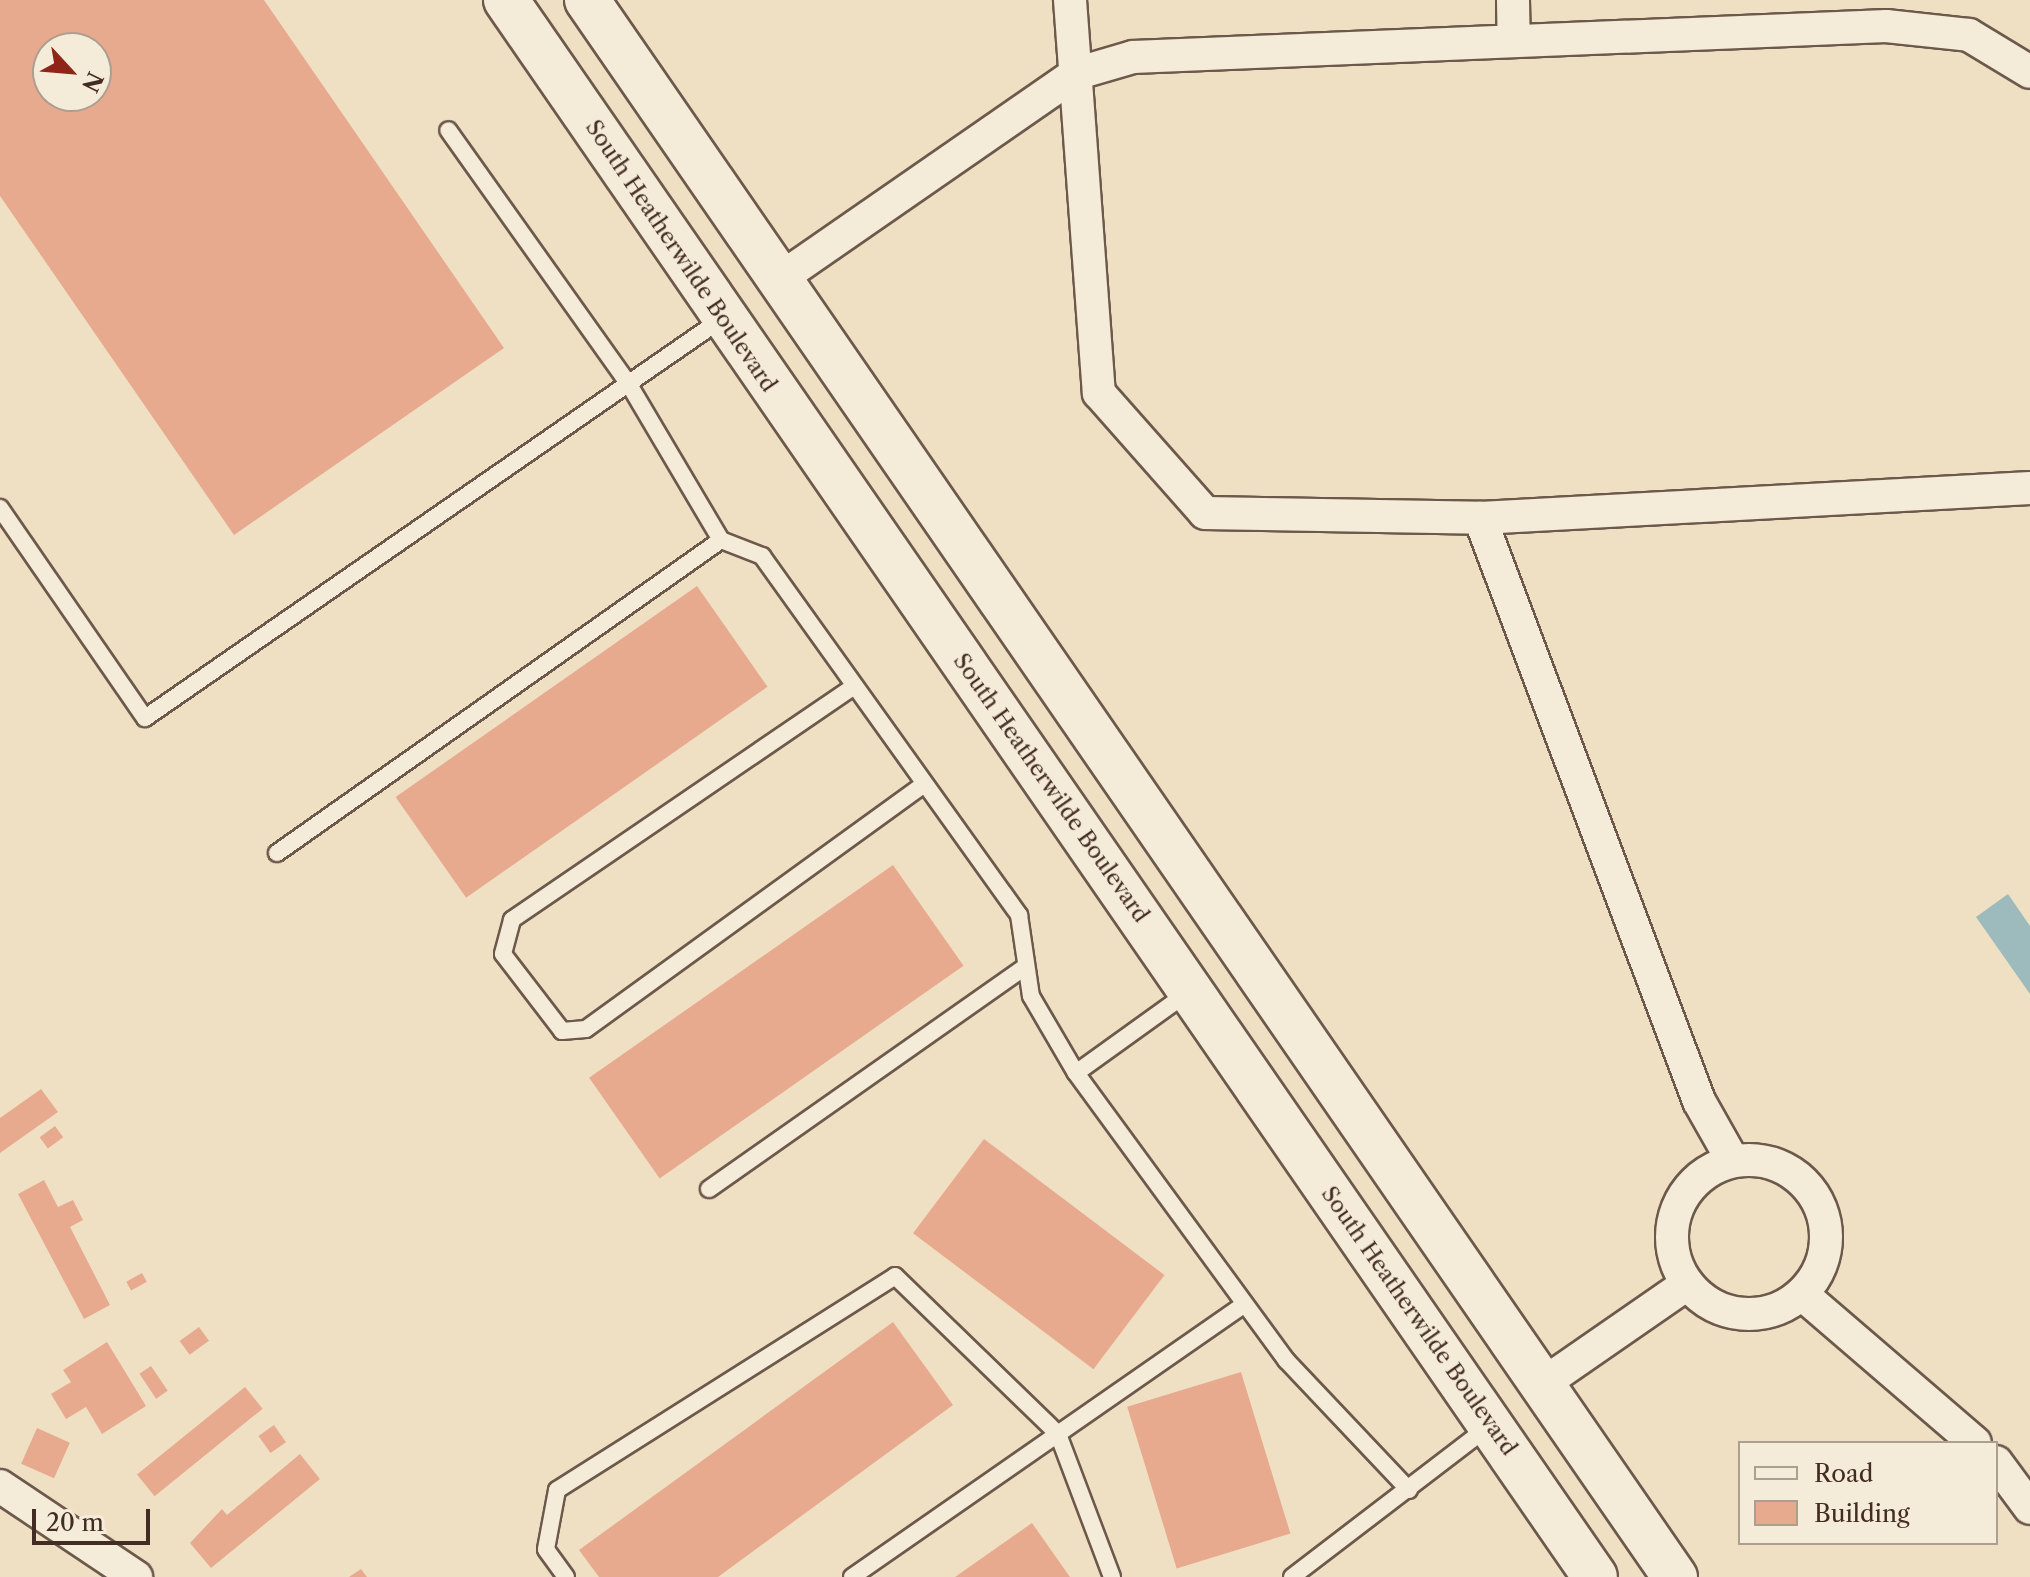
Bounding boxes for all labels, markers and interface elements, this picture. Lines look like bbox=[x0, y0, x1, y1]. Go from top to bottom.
north arrow bbox=[32, 32, 112, 112]
text: N bbox=[76, 67, 109, 96]
street label: South Heatherwilde Boulevard bbox=[580, 115, 782, 397]
street label: South Heatherwilde Boulevard bbox=[948, 648, 1154, 928]
street label: South Heatherwilde Boulevard bbox=[1316, 1181, 1522, 1461]
legend bbox=[1738, 1441, 1998, 1545]
text: Road bbox=[1814, 1459, 1873, 1488]
scale bar bbox=[36, 1493, 154, 1543]
text: Building bbox=[1814, 1499, 1910, 1528]
text: 20 m bbox=[46, 1508, 104, 1537]

